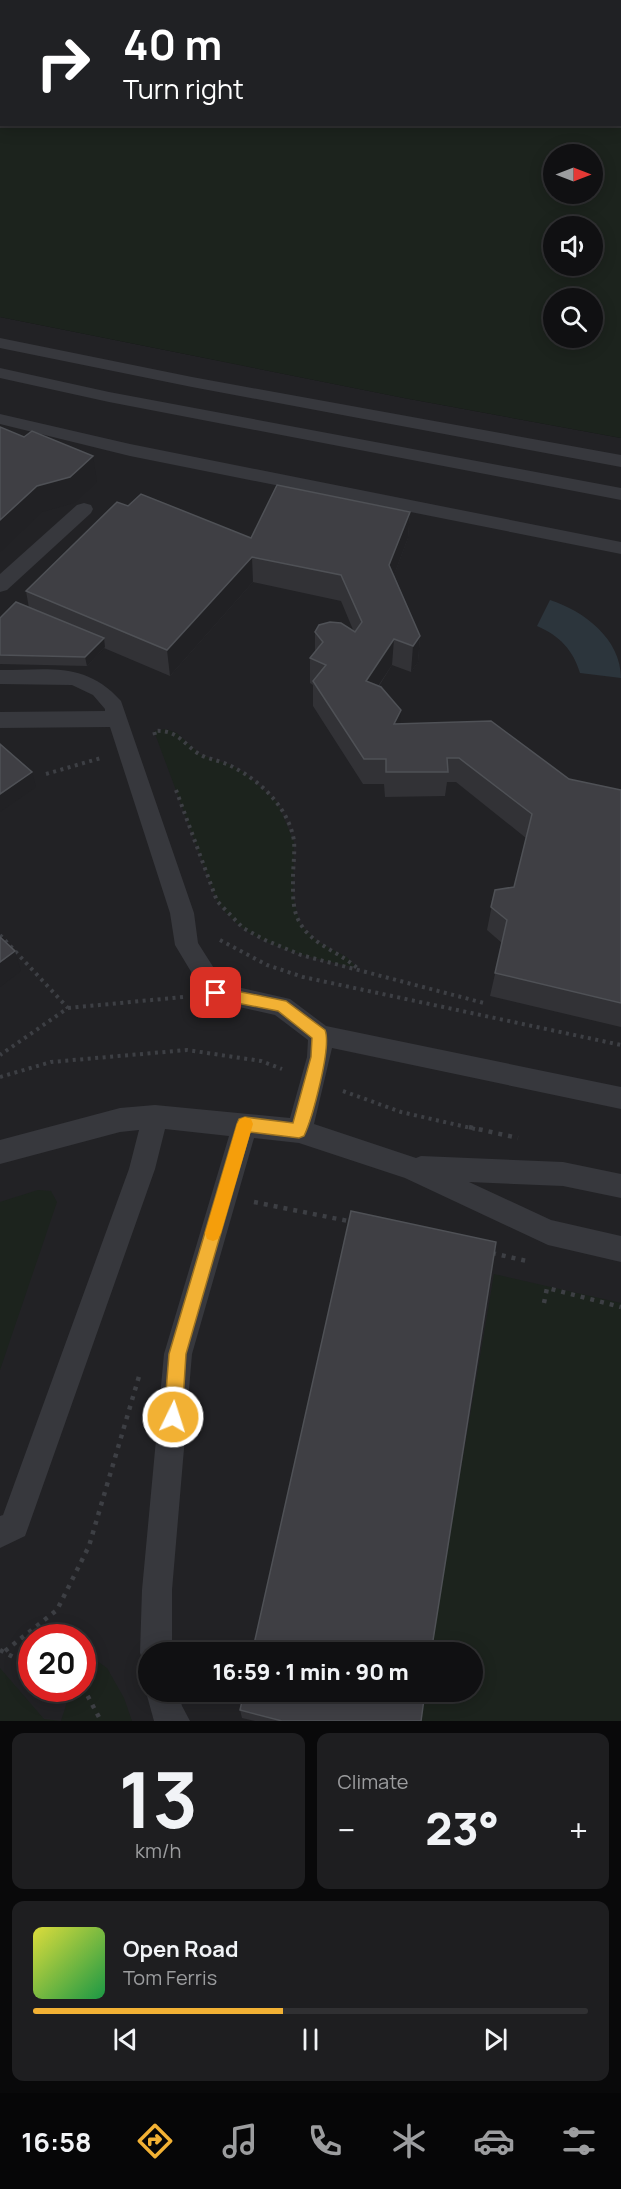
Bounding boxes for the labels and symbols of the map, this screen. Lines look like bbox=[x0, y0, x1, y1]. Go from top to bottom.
north arrow bbox=[543, 144, 603, 204]
pin bbox=[190, 967, 241, 1018]
position arrow bbox=[141, 1385, 205, 1449]
speed limit sign: 20 bbox=[18, 1624, 96, 1702]

